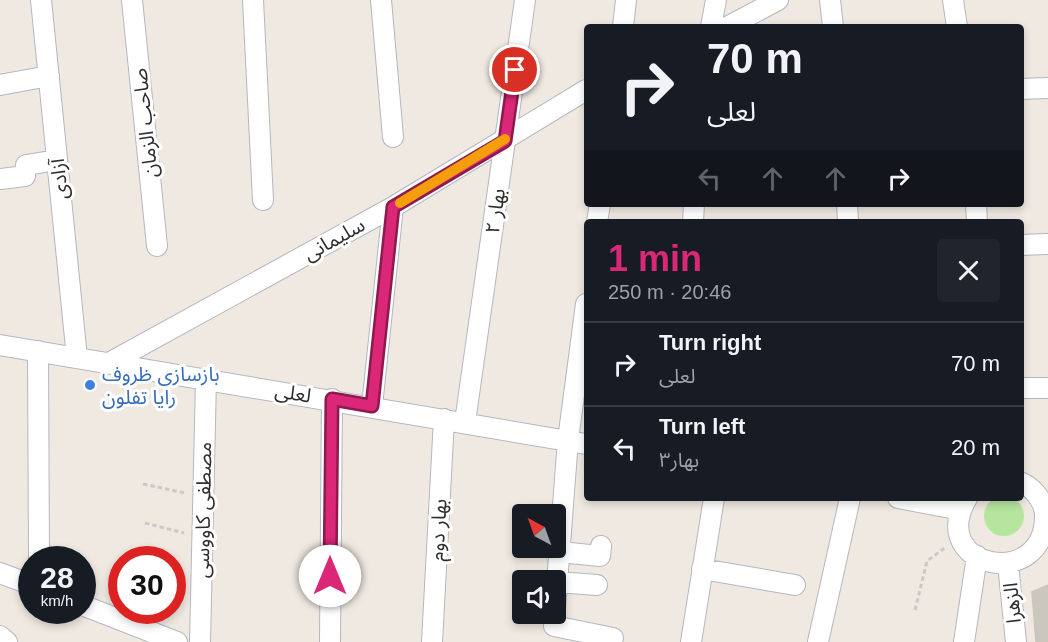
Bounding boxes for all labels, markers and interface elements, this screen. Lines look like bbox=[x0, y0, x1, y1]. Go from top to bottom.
text: 70 m bbox=[707, 35, 803, 82]
pin bbox=[489, 44, 540, 95]
icon: right bbox=[608, 48, 686, 126]
icon: arrive bbox=[498, 53, 531, 86]
street label: صاحب الزمان bbox=[128, 67, 163, 179]
text: لعلی bbox=[707, 97, 756, 127]
street label: آزادی bbox=[46, 156, 73, 201]
icon: left bbox=[693, 162, 726, 195]
icon: ahead bbox=[756, 162, 789, 195]
icon: ahead bbox=[819, 162, 852, 195]
icon: right bbox=[882, 162, 915, 195]
street label: بهار ۲ bbox=[481, 187, 510, 235]
street label: سلیمانی bbox=[300, 213, 369, 266]
text: 1 min bbox=[608, 238, 702, 279]
button: close bbox=[937, 239, 1000, 302]
text: 250 m · 20:46 bbox=[608, 281, 731, 303]
text: Turn right bbox=[659, 330, 761, 355]
icon: right bbox=[608, 348, 641, 381]
text: 70 m bbox=[951, 351, 1000, 376]
place label: بازسازی ظروف رایا تفلون bbox=[102, 363, 220, 409]
text: لعلی bbox=[659, 365, 695, 387]
marker: بازسازی ظروف رایا تفلون bbox=[83, 378, 97, 392]
street label: لعلی bbox=[273, 379, 313, 408]
text: Turn left bbox=[659, 414, 745, 439]
icon: left bbox=[608, 432, 641, 465]
text: 20 m bbox=[951, 435, 1000, 460]
street label: مصطفی کاووسی bbox=[191, 442, 216, 578]
text: بهار۳ bbox=[659, 449, 699, 471]
street label: بهار دوم bbox=[425, 498, 455, 562]
north arrow bbox=[512, 504, 566, 558]
map controls bbox=[512, 504, 566, 624]
position arrow bbox=[298, 544, 362, 608]
speed limit sign: 30 bbox=[108, 546, 186, 624]
text: 28 bbox=[40, 561, 74, 594]
button: sound bbox=[512, 570, 566, 624]
street label: الزهرا bbox=[999, 582, 1026, 624]
text: km/h bbox=[41, 592, 73, 609]

